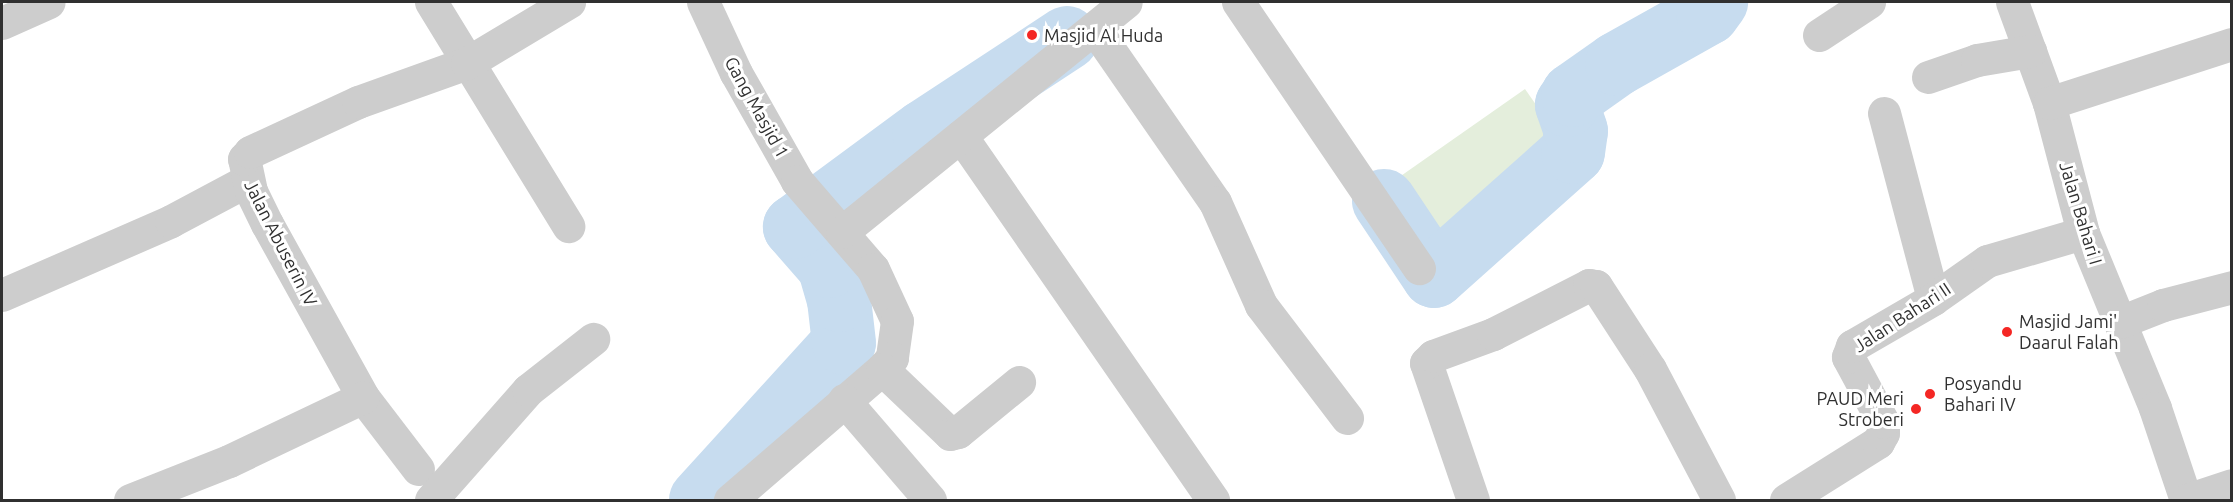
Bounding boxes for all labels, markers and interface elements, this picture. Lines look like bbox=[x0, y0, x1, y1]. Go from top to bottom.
place label: Masjid Al Huda bbox=[1044, 24, 1163, 46]
marker: Masjid Al Huda bbox=[1025, 28, 1039, 42]
street label: Gang Masjid 1 bbox=[720, 53, 794, 161]
street label: Jalan Bahari I bbox=[2055, 159, 2107, 267]
street label: Jalan Abuserin IV bbox=[240, 176, 322, 310]
street label: Jalan Bahari II bbox=[1849, 278, 1955, 356]
place label: Masjid Jami' Daarul Falah bbox=[2019, 311, 2118, 354]
marker: Masjid Jami' Daarul Falah bbox=[2000, 325, 2014, 339]
place label: Posyandu Bahari IV bbox=[1944, 373, 2022, 416]
marker: Posyandu Bahari IV bbox=[1921, 385, 1939, 403]
place label: PAUD Meri Stroberi bbox=[1816, 388, 1904, 430]
marker: PAUD Meri Stroberi bbox=[1909, 402, 1923, 416]

